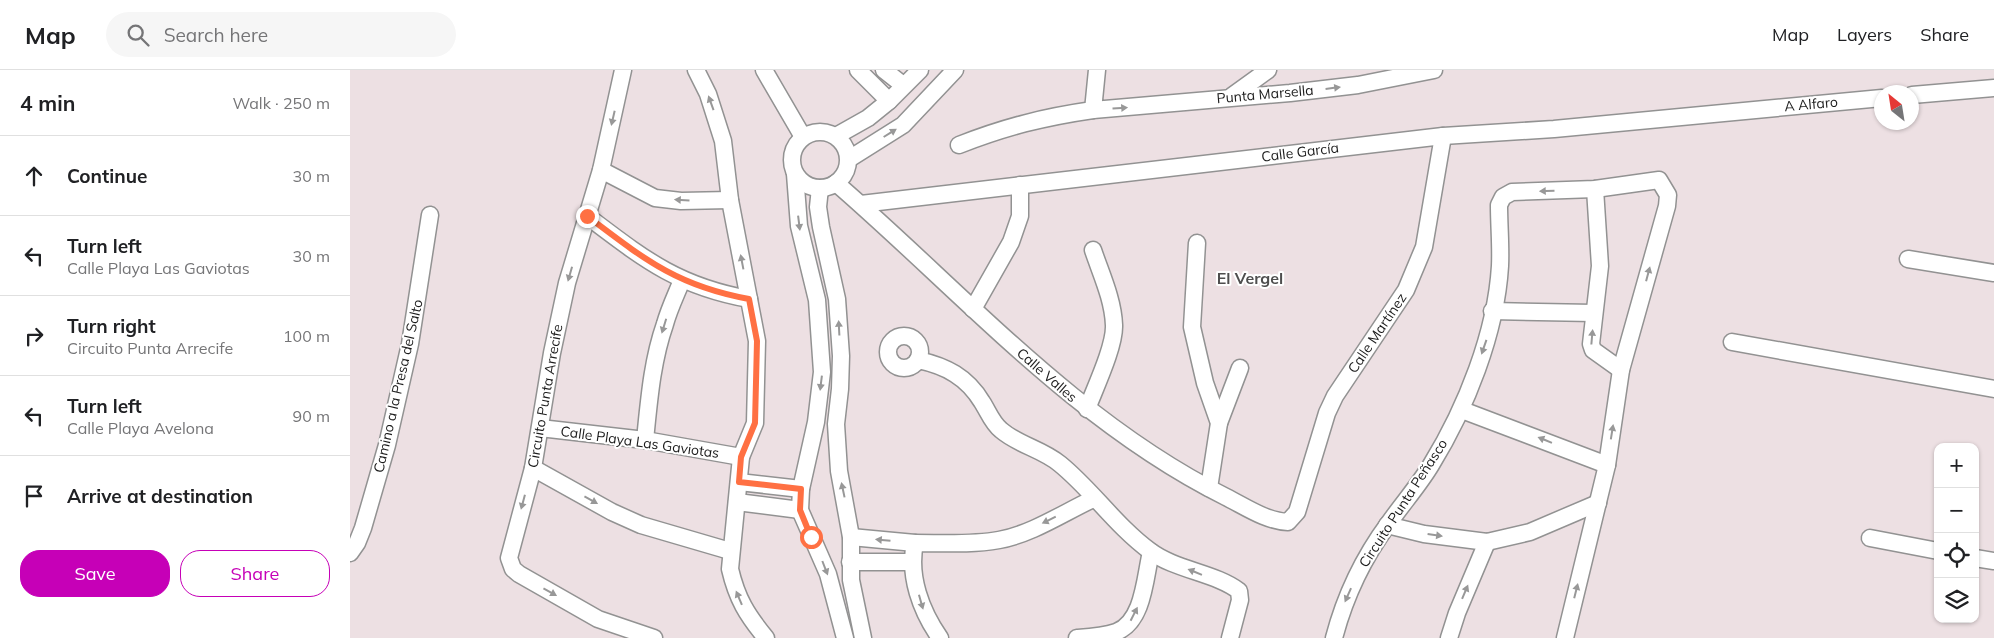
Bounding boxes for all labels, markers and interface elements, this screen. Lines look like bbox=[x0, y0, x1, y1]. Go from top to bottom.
search box bbox=[106, 12, 456, 57]
text: Map bbox=[25, 20, 76, 50]
icon: search bbox=[124, 21, 152, 49]
text: Search here bbox=[164, 23, 268, 47]
text: Map bbox=[1772, 23, 1809, 46]
text: Layers bbox=[1837, 23, 1892, 46]
text: Share bbox=[1920, 23, 1969, 46]
street label: Punta Marsella bbox=[1216, 81, 1314, 107]
one-way arrow bbox=[1325, 84, 1341, 92]
north arrow bbox=[1874, 85, 1919, 130]
text: 4 min bbox=[20, 90, 75, 116]
text: Walk · 250 m bbox=[232, 93, 330, 113]
street label: A Alfaro bbox=[1784, 93, 1838, 115]
one-way arrow bbox=[707, 96, 715, 110]
one-way arrow bbox=[1112, 103, 1128, 111]
one-way arrow bbox=[609, 110, 617, 125]
one-way arrow bbox=[883, 128, 896, 137]
street label: Calle García bbox=[1260, 138, 1340, 166]
icon: ahead bbox=[20, 162, 48, 190]
text: Continue bbox=[67, 164, 147, 188]
text: 30 m bbox=[293, 166, 330, 186]
one-way arrow bbox=[1538, 187, 1554, 195]
one-way arrow bbox=[673, 196, 689, 204]
route end bbox=[576, 205, 599, 228]
one-way arrow bbox=[795, 215, 803, 231]
text: Turn left bbox=[67, 234, 142, 258]
icon: left bbox=[20, 242, 48, 270]
text: 30 m bbox=[293, 246, 330, 266]
one-way arrow bbox=[737, 254, 745, 270]
text: Calle Playa Las Gaviotas bbox=[67, 258, 250, 278]
one-way arrow bbox=[1644, 266, 1652, 282]
one-way arrow bbox=[565, 267, 573, 282]
district label: El Vergel bbox=[1217, 268, 1283, 288]
street label: Calle Martínez bbox=[1344, 289, 1410, 377]
street label: Camino a la Presa del Salto bbox=[369, 297, 427, 475]
text: Turn right bbox=[67, 314, 156, 338]
one-way arrow bbox=[660, 319, 668, 334]
one-way arrow bbox=[834, 320, 842, 336]
icon: right bbox=[20, 322, 48, 350]
street label: Circuito Punta Arrecife bbox=[524, 323, 566, 469]
text: 100 m bbox=[283, 326, 330, 346]
one-way arrow bbox=[1588, 328, 1596, 344]
text: Circuito Punta Arrecife bbox=[67, 338, 233, 358]
one-way arrow bbox=[1480, 340, 1488, 355]
street label: Calle Valles bbox=[1013, 344, 1081, 406]
one-way arrow bbox=[817, 375, 825, 391]
text: Turn left bbox=[67, 394, 142, 418]
icon: left bbox=[20, 402, 48, 430]
text: 90 m bbox=[293, 406, 330, 426]
text: Calle Playa Avelona bbox=[67, 418, 214, 438]
street label: Calle Playa Las Gaviotas bbox=[560, 422, 720, 462]
one-way arrow bbox=[1608, 424, 1616, 440]
street label: Circuito Punta Peñasco bbox=[1355, 435, 1451, 571]
one-way arrow bbox=[1537, 436, 1552, 444]
map controls bbox=[1934, 443, 1979, 623]
button: + bbox=[1934, 443, 1979, 488]
one-way arrow bbox=[838, 481, 846, 497]
icon: arrive bbox=[20, 482, 48, 510]
text: Arrive at destination bbox=[67, 484, 253, 508]
button: − bbox=[1934, 488, 1979, 533]
one-way arrow bbox=[519, 494, 527, 509]
one-way arrow bbox=[584, 496, 597, 505]
one-way arrow bbox=[1042, 516, 1056, 524]
route start bbox=[800, 526, 823, 549]
one-way arrow bbox=[1427, 531, 1443, 539]
button: locate bbox=[1934, 533, 1979, 578]
one-way arrow bbox=[875, 536, 891, 544]
button: Save bbox=[20, 550, 170, 597]
button: Share bbox=[180, 550, 330, 597]
one-way arrow bbox=[822, 560, 829, 575]
one-way arrow bbox=[1187, 568, 1202, 576]
button: layers bbox=[1934, 578, 1979, 623]
one-way arrow bbox=[1572, 583, 1580, 598]
one-way arrow bbox=[1462, 585, 1470, 599]
one-way arrow bbox=[543, 588, 558, 596]
one-way arrow bbox=[1343, 588, 1351, 602]
one-way arrow bbox=[734, 591, 742, 605]
one-way arrow bbox=[917, 594, 925, 609]
one-way arrow bbox=[1130, 607, 1138, 621]

